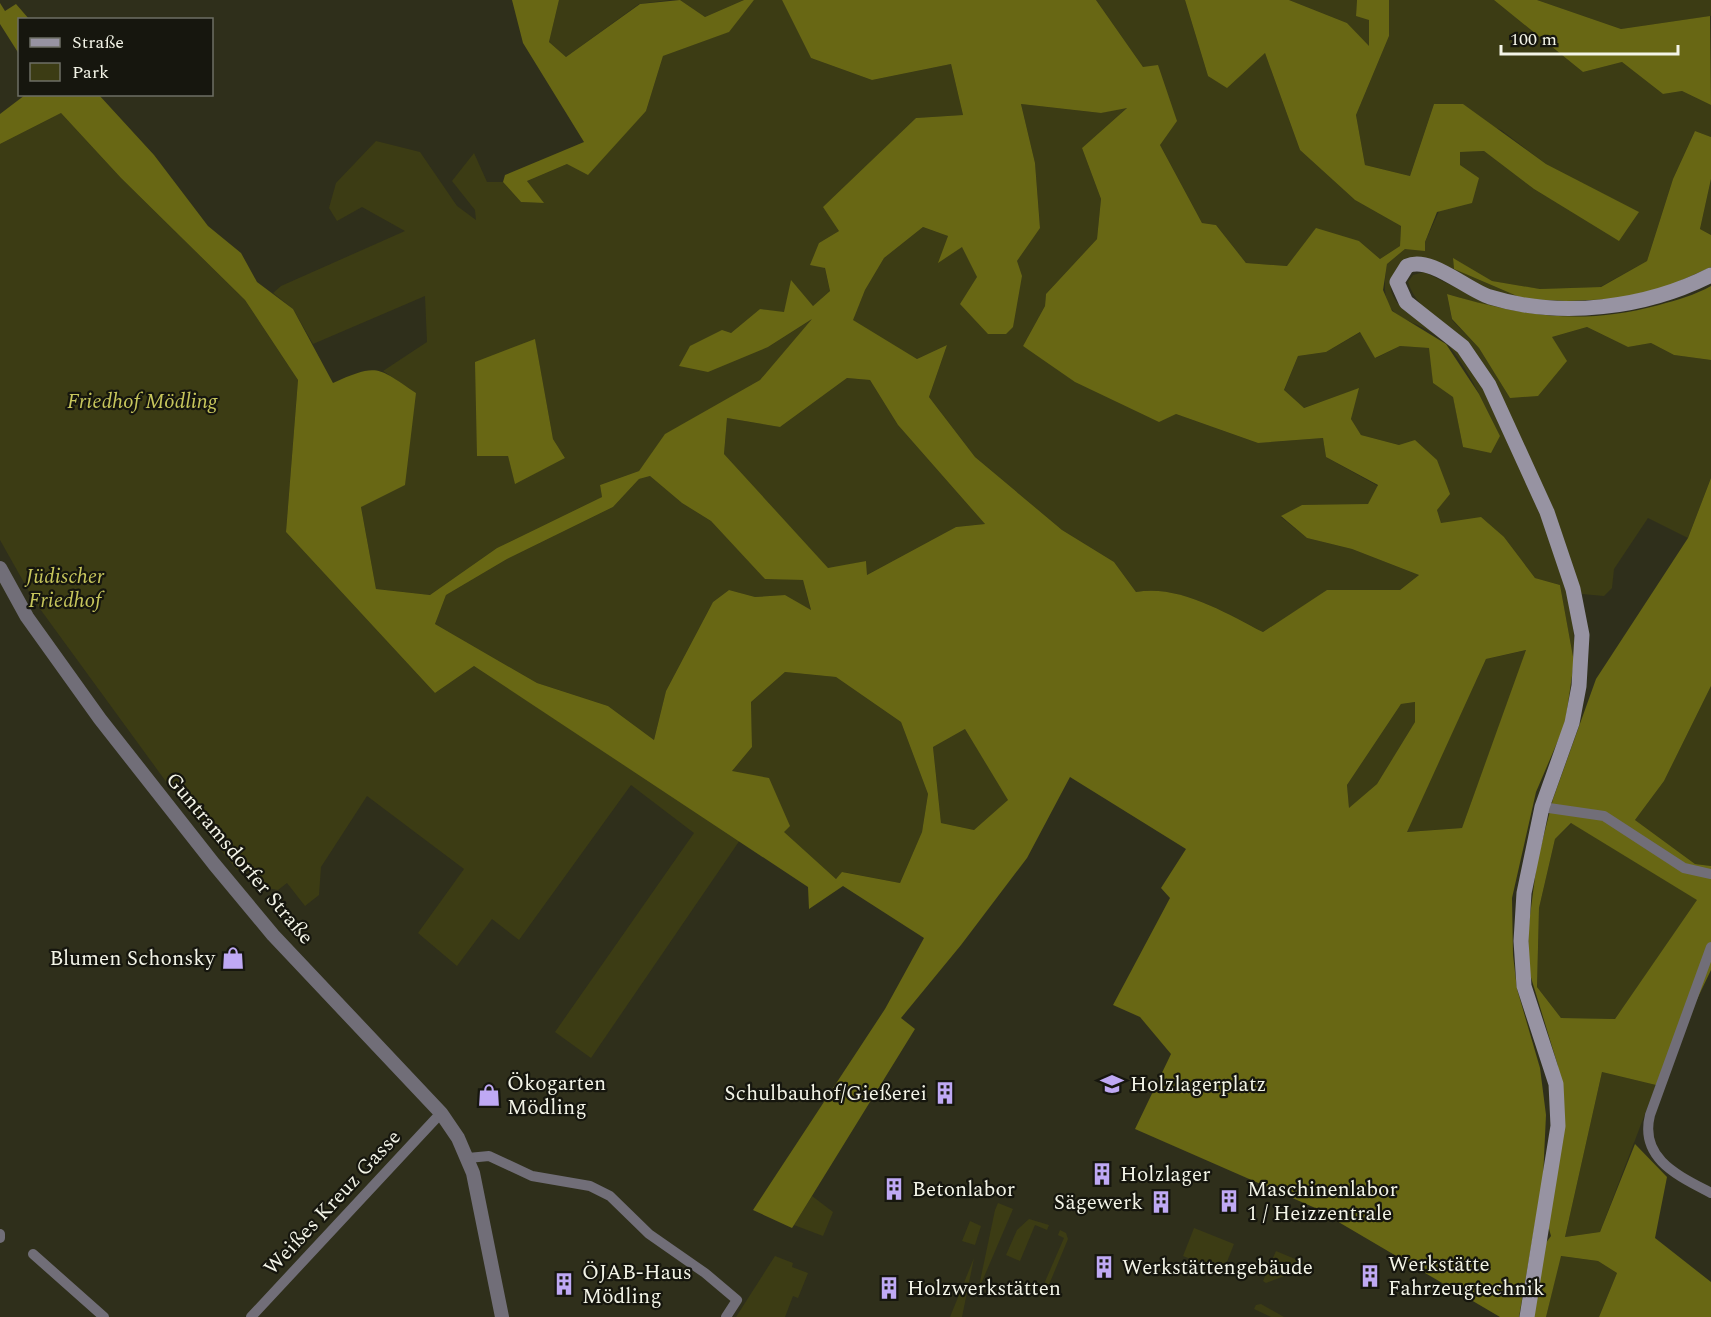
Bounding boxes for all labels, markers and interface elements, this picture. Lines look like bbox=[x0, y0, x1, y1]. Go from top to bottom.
legend bbox=[18, 18, 213, 96]
scale bar bbox=[1501, 18, 1678, 56]
text: 100 m bbox=[1510, 26, 1557, 53]
text: Straße bbox=[72, 29, 124, 56]
text: Park bbox=[72, 59, 109, 86]
park label: Friedhof Mödling bbox=[67, 386, 218, 418]
park label: Jüdischer Friedhof bbox=[24, 561, 105, 617]
street label: Guntramsdorfer Straße bbox=[157, 765, 321, 952]
place label: Blumen Schonsky bbox=[49, 943, 216, 975]
shop icon: Blumen Schonsky bbox=[220, 945, 246, 971]
place label: Ökogarten Mödling bbox=[507, 1068, 606, 1124]
place label: Holzlagerplatz bbox=[1130, 1069, 1266, 1101]
school or university icon: Holzlagerplatz bbox=[1099, 1071, 1125, 1097]
place label: Schulbauhof/Gießerei bbox=[724, 1078, 927, 1110]
building icon: Schulbauhof/Gießerei bbox=[932, 1080, 958, 1106]
shop icon: Ökogarten Mödling bbox=[476, 1082, 502, 1108]
street label: Weißes Kreuz Gasse bbox=[256, 1122, 409, 1283]
place label: Holzlager bbox=[1120, 1159, 1211, 1191]
building icon: Holzlager bbox=[1089, 1161, 1115, 1187]
place label: Betonlabor bbox=[912, 1174, 1015, 1206]
place label: Maschinenlabor 1 / Heizzentrale bbox=[1247, 1174, 1398, 1230]
building icon: Betonlabor bbox=[881, 1176, 907, 1202]
place label: Sägewerk bbox=[1054, 1187, 1143, 1219]
building icon: Maschinenlabor 1 / Heizzentrale bbox=[1216, 1188, 1242, 1214]
building icon: Sägewerk bbox=[1148, 1189, 1174, 1215]
place label: Werkstätte Fahrzeugtechnik bbox=[1388, 1249, 1545, 1305]
place label: Werkstättengebäude bbox=[1122, 1252, 1313, 1284]
building icon: Werkstättengebäude bbox=[1091, 1254, 1117, 1280]
place label: ÖJAB-Haus Mödling bbox=[582, 1257, 692, 1313]
building icon: Werkstätte Fahrzeugtechnik bbox=[1357, 1263, 1383, 1289]
building icon: ÖJAB-Haus Mödling bbox=[551, 1271, 577, 1297]
place label: Holzwerkstätten bbox=[907, 1273, 1061, 1305]
building icon: Holzwerkstätten bbox=[876, 1275, 902, 1301]

